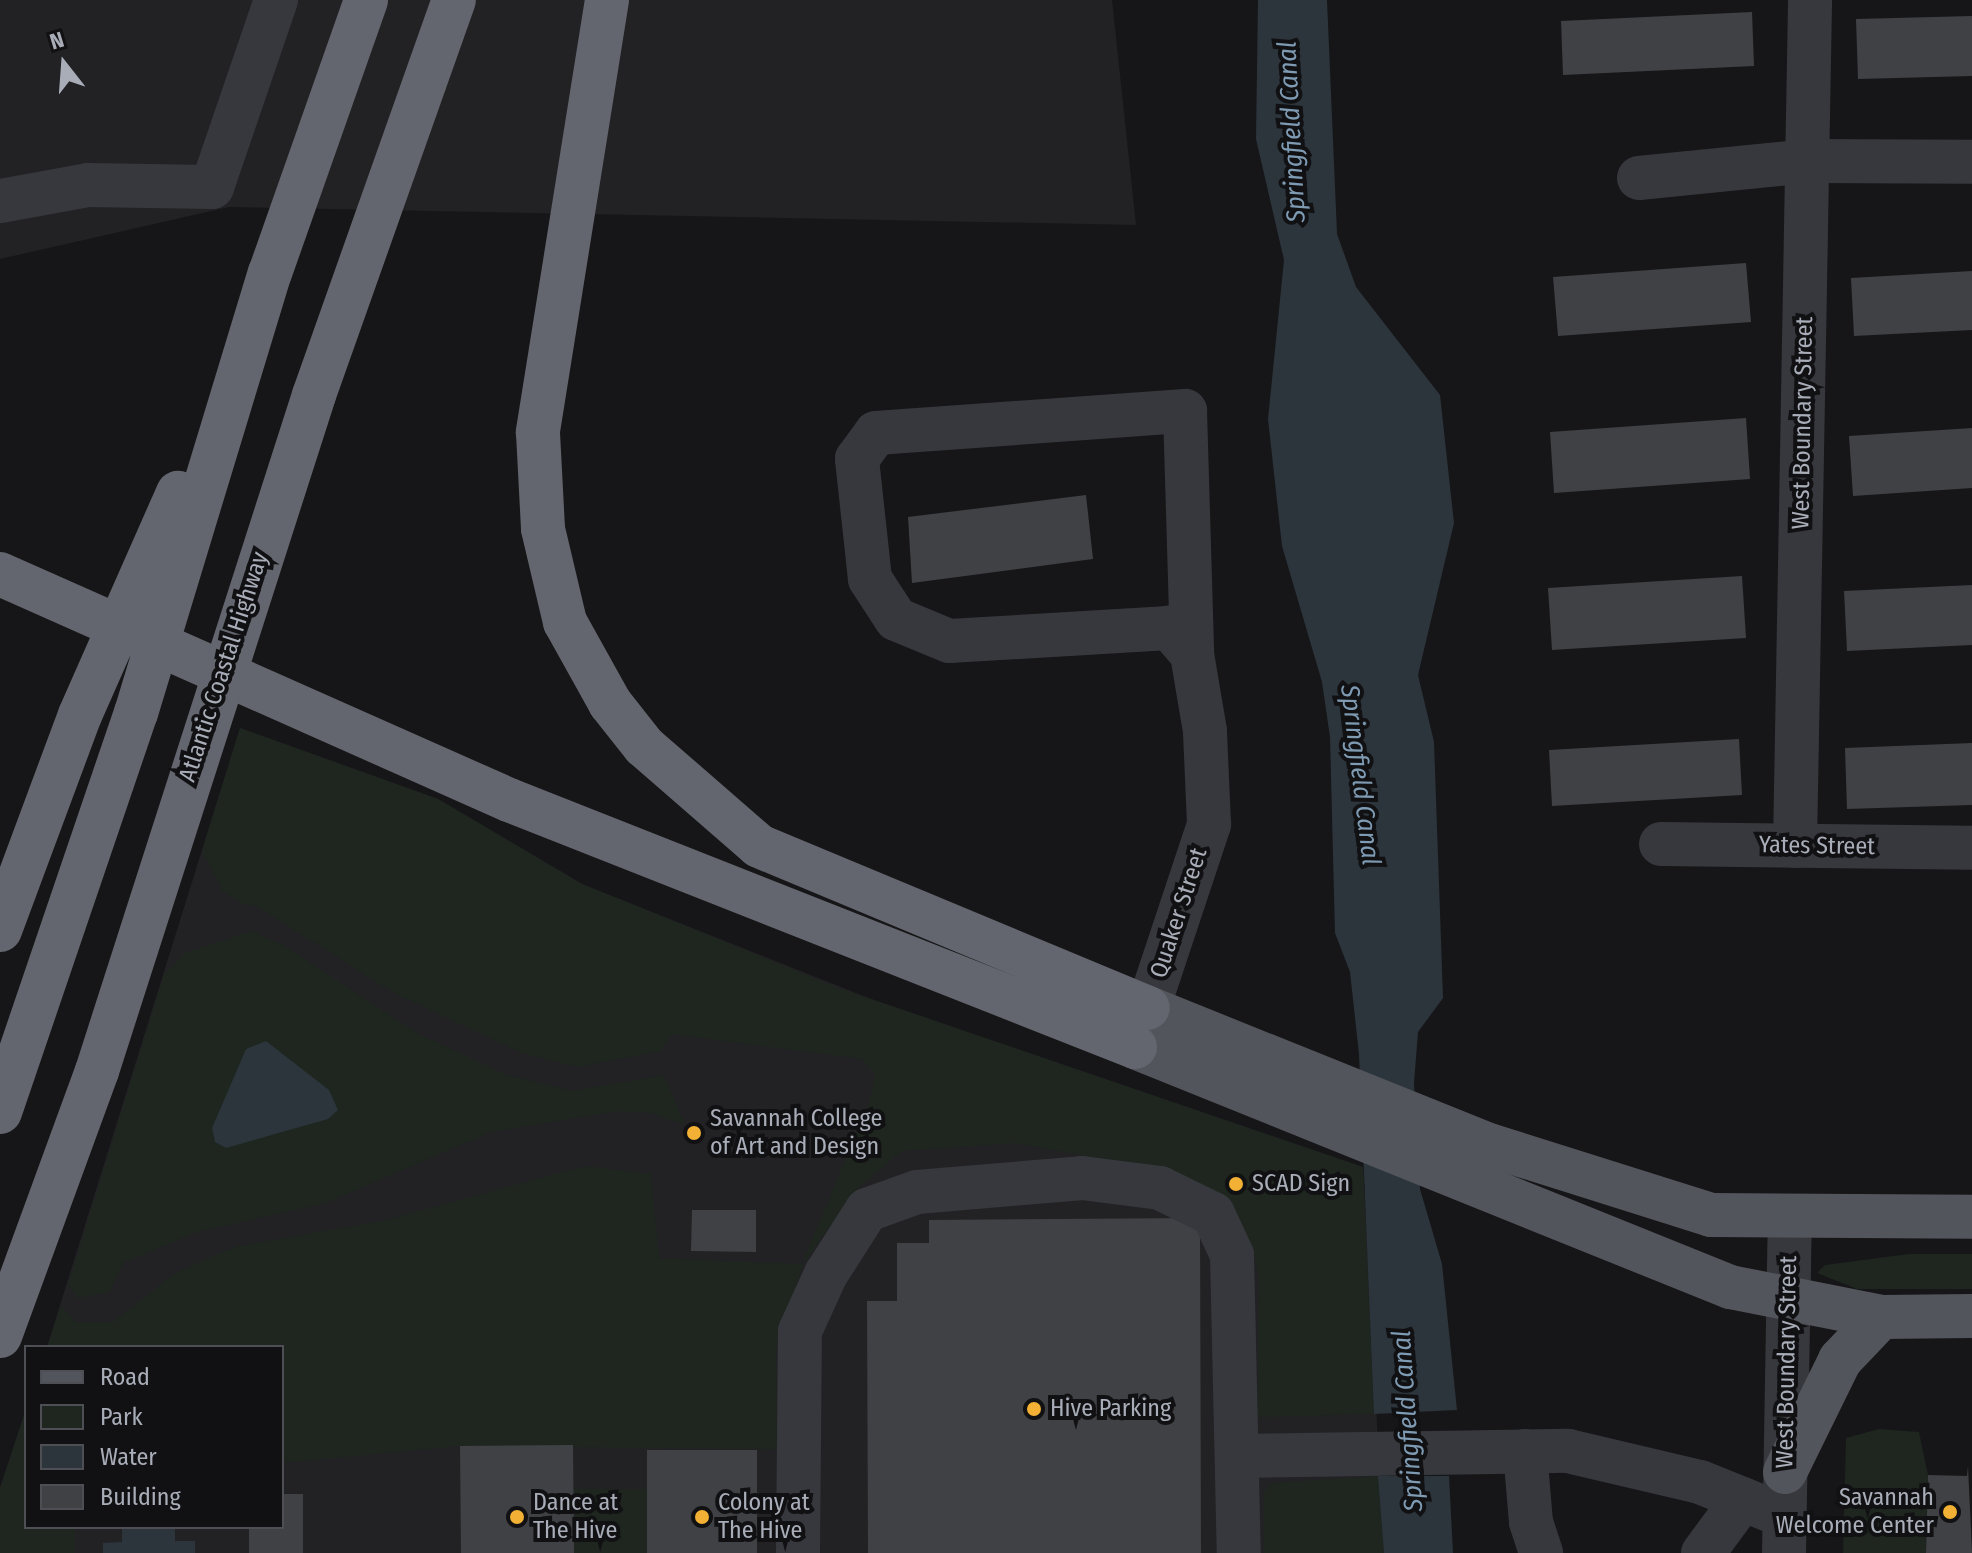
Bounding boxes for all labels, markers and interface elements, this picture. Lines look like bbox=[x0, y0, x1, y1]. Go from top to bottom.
north arrow bbox=[24, 24, 104, 104]
text: N bbox=[47, 26, 67, 55]
water label: Springfield Canal bbox=[1272, 40, 1312, 224]
street label: West Boundary Street bbox=[1787, 316, 1819, 530]
street label: Atlantic Coastal Highway bbox=[173, 549, 275, 785]
water label: Springfield Canal bbox=[1333, 683, 1387, 867]
street label: Yates Street bbox=[1759, 831, 1875, 861]
street label: Quaker Street bbox=[1144, 844, 1214, 982]
place label: Savannah College of Art and Design bbox=[710, 1105, 882, 1161]
marker: Savannah College of Art and Design bbox=[685, 1124, 703, 1142]
place label: SCAD Sign bbox=[1252, 1170, 1350, 1198]
marker: SCAD Sign bbox=[1227, 1175, 1245, 1193]
street label: West Boundary Street bbox=[1771, 1255, 1803, 1469]
water label: Springfield Canal bbox=[1386, 1329, 1430, 1513]
legend bbox=[24, 1345, 284, 1529]
text: Road bbox=[100, 1363, 150, 1391]
place label: Hive Parking bbox=[1050, 1395, 1171, 1423]
marker: Hive Parking bbox=[1025, 1400, 1043, 1418]
text: Park bbox=[100, 1403, 143, 1431]
text: Water bbox=[100, 1443, 157, 1471]
text: Building bbox=[100, 1483, 181, 1511]
place label: Savannah Welcome Center bbox=[1776, 1484, 1934, 1540]
place label: Dance at The Hive bbox=[533, 1489, 618, 1545]
place label: Colony at The Hive bbox=[718, 1489, 810, 1545]
marker: Savannah Welcome Center bbox=[1941, 1503, 1959, 1521]
marker: Dance at The Hive bbox=[508, 1508, 526, 1526]
marker: Colony at The Hive bbox=[693, 1508, 711, 1526]

